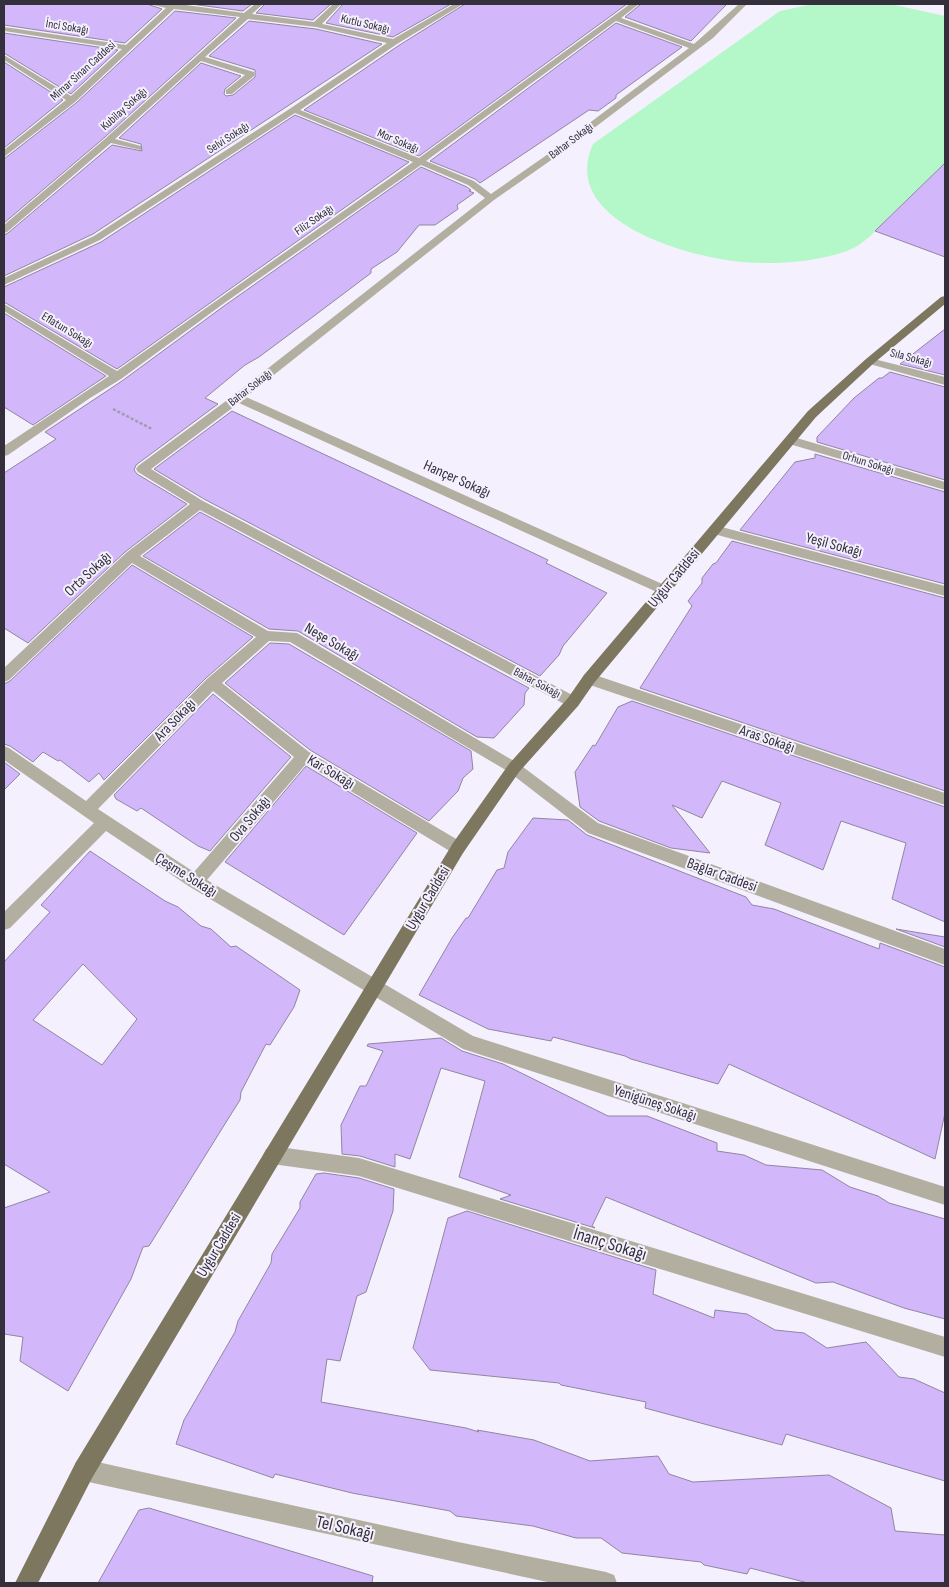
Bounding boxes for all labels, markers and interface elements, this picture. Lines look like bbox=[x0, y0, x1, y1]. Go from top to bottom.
street label: Kutlu Sokağı bbox=[339, 11, 391, 37]
street label: İnci Sokağı bbox=[45, 16, 89, 38]
street label: Mimar Sinan Caddesi bbox=[47, 38, 119, 104]
street label: Kubilay Sokağı bbox=[98, 84, 150, 134]
street label: Selvi Sokağı bbox=[204, 119, 252, 157]
street label: Bahar Sokağı bbox=[546, 120, 596, 162]
street label: Mor Sokağı bbox=[375, 126, 421, 156]
street label: Filiz Sokağı bbox=[292, 201, 336, 239]
street label: Eflatun Sokağı bbox=[39, 309, 95, 351]
street label: Sıla Sokağı bbox=[889, 345, 933, 371]
street label: Bahar Sokağı bbox=[225, 366, 275, 410]
street label: Orhun Sokağı bbox=[841, 448, 895, 478]
street label: Hançer Sokağı bbox=[421, 456, 493, 502]
street label: Yeşil Sokağı bbox=[804, 528, 864, 562]
street label: Uygur Caddesi bbox=[644, 544, 704, 611]
street label: Orta Sokağı bbox=[61, 547, 115, 601]
street label: Neşe Sokağı bbox=[301, 619, 363, 665]
street label: Bahar Sokağı bbox=[511, 664, 563, 702]
street label: Ara Sokağı bbox=[149, 695, 200, 746]
street label: Aras Sokağı bbox=[736, 720, 797, 757]
street label: Kar Sokağı bbox=[304, 750, 358, 794]
street label: Ova Sokağı bbox=[225, 792, 275, 846]
street label: Çeşme Sokağı bbox=[151, 849, 221, 901]
street label: Bağlar Caddesi bbox=[684, 854, 760, 897]
street label: Uygur Caddesi bbox=[401, 862, 455, 933]
street label: Yenigüneş Sokağı bbox=[611, 1081, 699, 1125]
street label: Uygur Caddesi bbox=[192, 1209, 246, 1280]
street label: İnanç Sokağı bbox=[571, 1223, 649, 1265]
street label: Tel Sokağı bbox=[314, 1511, 376, 1545]

